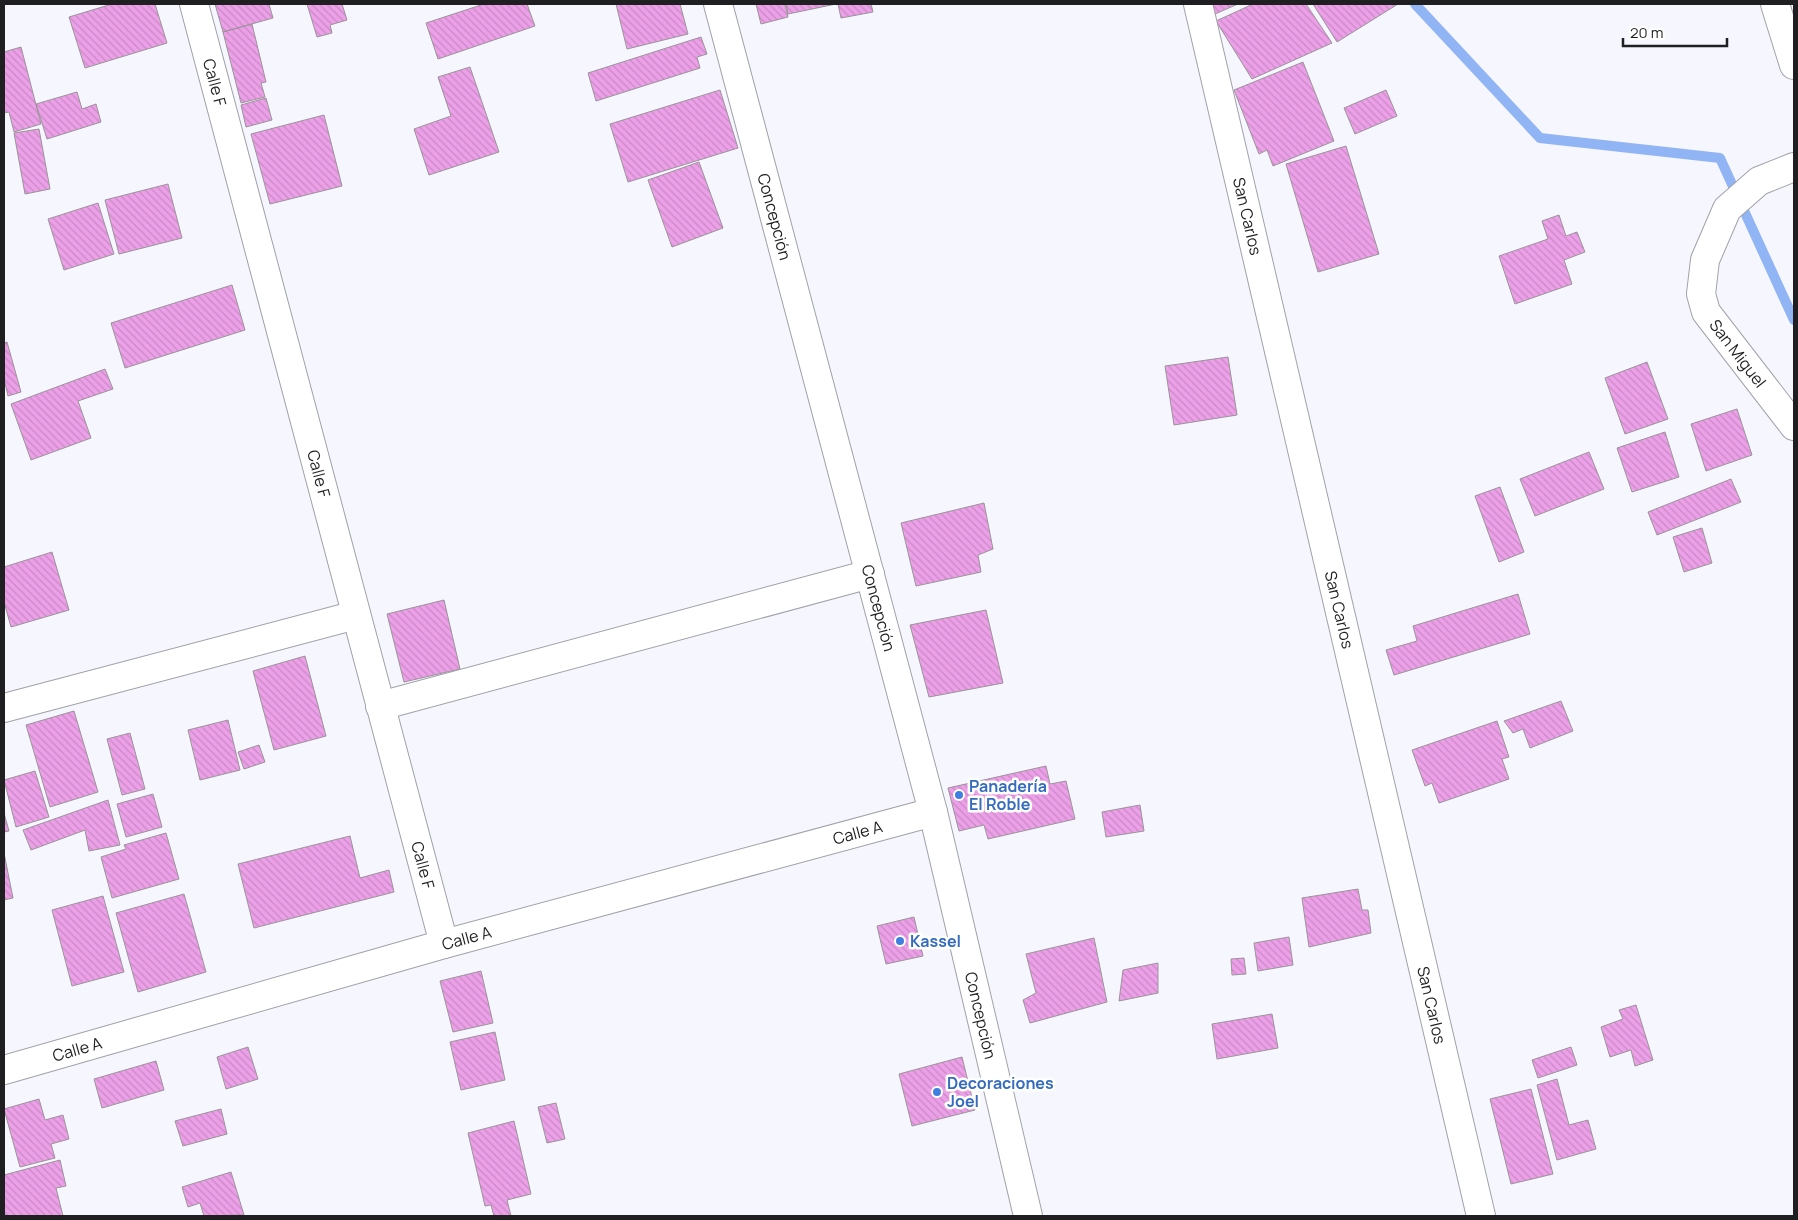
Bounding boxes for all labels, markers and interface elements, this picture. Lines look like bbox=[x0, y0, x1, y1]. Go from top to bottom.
scale bar bbox=[1623, 15, 1727, 47]
text: 20 m bbox=[1630, 22, 1663, 43]
street label: Calle F bbox=[198, 56, 232, 109]
street label: Concepción bbox=[753, 171, 797, 262]
street label: San Carlos bbox=[1228, 175, 1267, 257]
street label: San Miguel bbox=[1705, 315, 1771, 392]
street label: Calle F bbox=[302, 447, 336, 500]
street label: Concepción bbox=[857, 562, 901, 654]
street label: San Carlos bbox=[1320, 569, 1359, 651]
place label: Panadería El Roble bbox=[969, 775, 1047, 815]
marker: Panadería El Roble bbox=[953, 789, 965, 801]
street label: Calle A bbox=[830, 815, 885, 850]
street label: Calle F bbox=[406, 839, 440, 891]
street label: Calle A bbox=[439, 921, 494, 955]
place label: Kassel bbox=[910, 930, 961, 952]
marker: Kassel bbox=[894, 935, 906, 947]
street label: San Carlos bbox=[1412, 964, 1451, 1046]
street label: Concepción bbox=[960, 970, 1002, 1061]
street label: Calle A bbox=[50, 1032, 104, 1067]
place label: Decoraciones Joel bbox=[947, 1072, 1054, 1112]
marker: Decoraciones Joel bbox=[931, 1086, 943, 1098]

